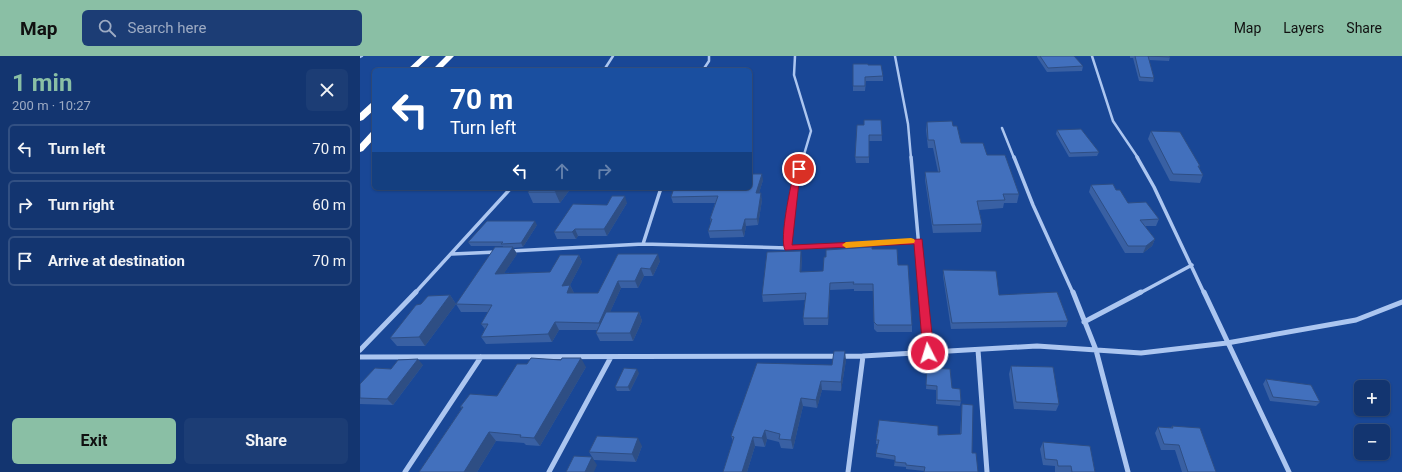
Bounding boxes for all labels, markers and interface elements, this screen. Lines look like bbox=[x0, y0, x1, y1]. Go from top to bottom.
search box bbox=[82, 10, 362, 46]
text: Map bbox=[20, 17, 58, 40]
icon: search bbox=[96, 17, 118, 39]
text: Search here bbox=[128, 19, 206, 37]
text: Map bbox=[1234, 20, 1261, 36]
text: Layers bbox=[1283, 20, 1324, 36]
text: Share bbox=[1346, 20, 1382, 36]
text: 1 min bbox=[12, 69, 72, 97]
button: close bbox=[306, 69, 348, 111]
text: 70 m bbox=[450, 83, 513, 116]
icon: left bbox=[384, 84, 436, 136]
text: 200 m · 10:27 bbox=[12, 98, 91, 113]
text: Turn left bbox=[450, 117, 516, 138]
icon: left bbox=[14, 138, 36, 160]
text: Turn left bbox=[48, 140, 105, 158]
text: 70 m bbox=[312, 140, 346, 158]
pin bbox=[782, 152, 816, 186]
icon: arrive bbox=[788, 158, 810, 180]
icon: left bbox=[509, 160, 531, 182]
icon: ahead bbox=[551, 160, 573, 182]
icon: right bbox=[593, 160, 615, 182]
icon: right bbox=[14, 194, 36, 216]
text: Turn right bbox=[48, 196, 114, 214]
text: 60 m bbox=[312, 196, 346, 214]
icon: arrive bbox=[14, 250, 36, 272]
text: Arrive at destination bbox=[48, 252, 185, 270]
text: 70 m bbox=[312, 252, 346, 270]
position arrow bbox=[907, 332, 949, 374]
map controls bbox=[1354, 380, 1390, 460]
button: + bbox=[1354, 380, 1390, 416]
button: Exit bbox=[12, 418, 176, 464]
button: Share bbox=[184, 418, 348, 464]
button: − bbox=[1354, 424, 1390, 460]

